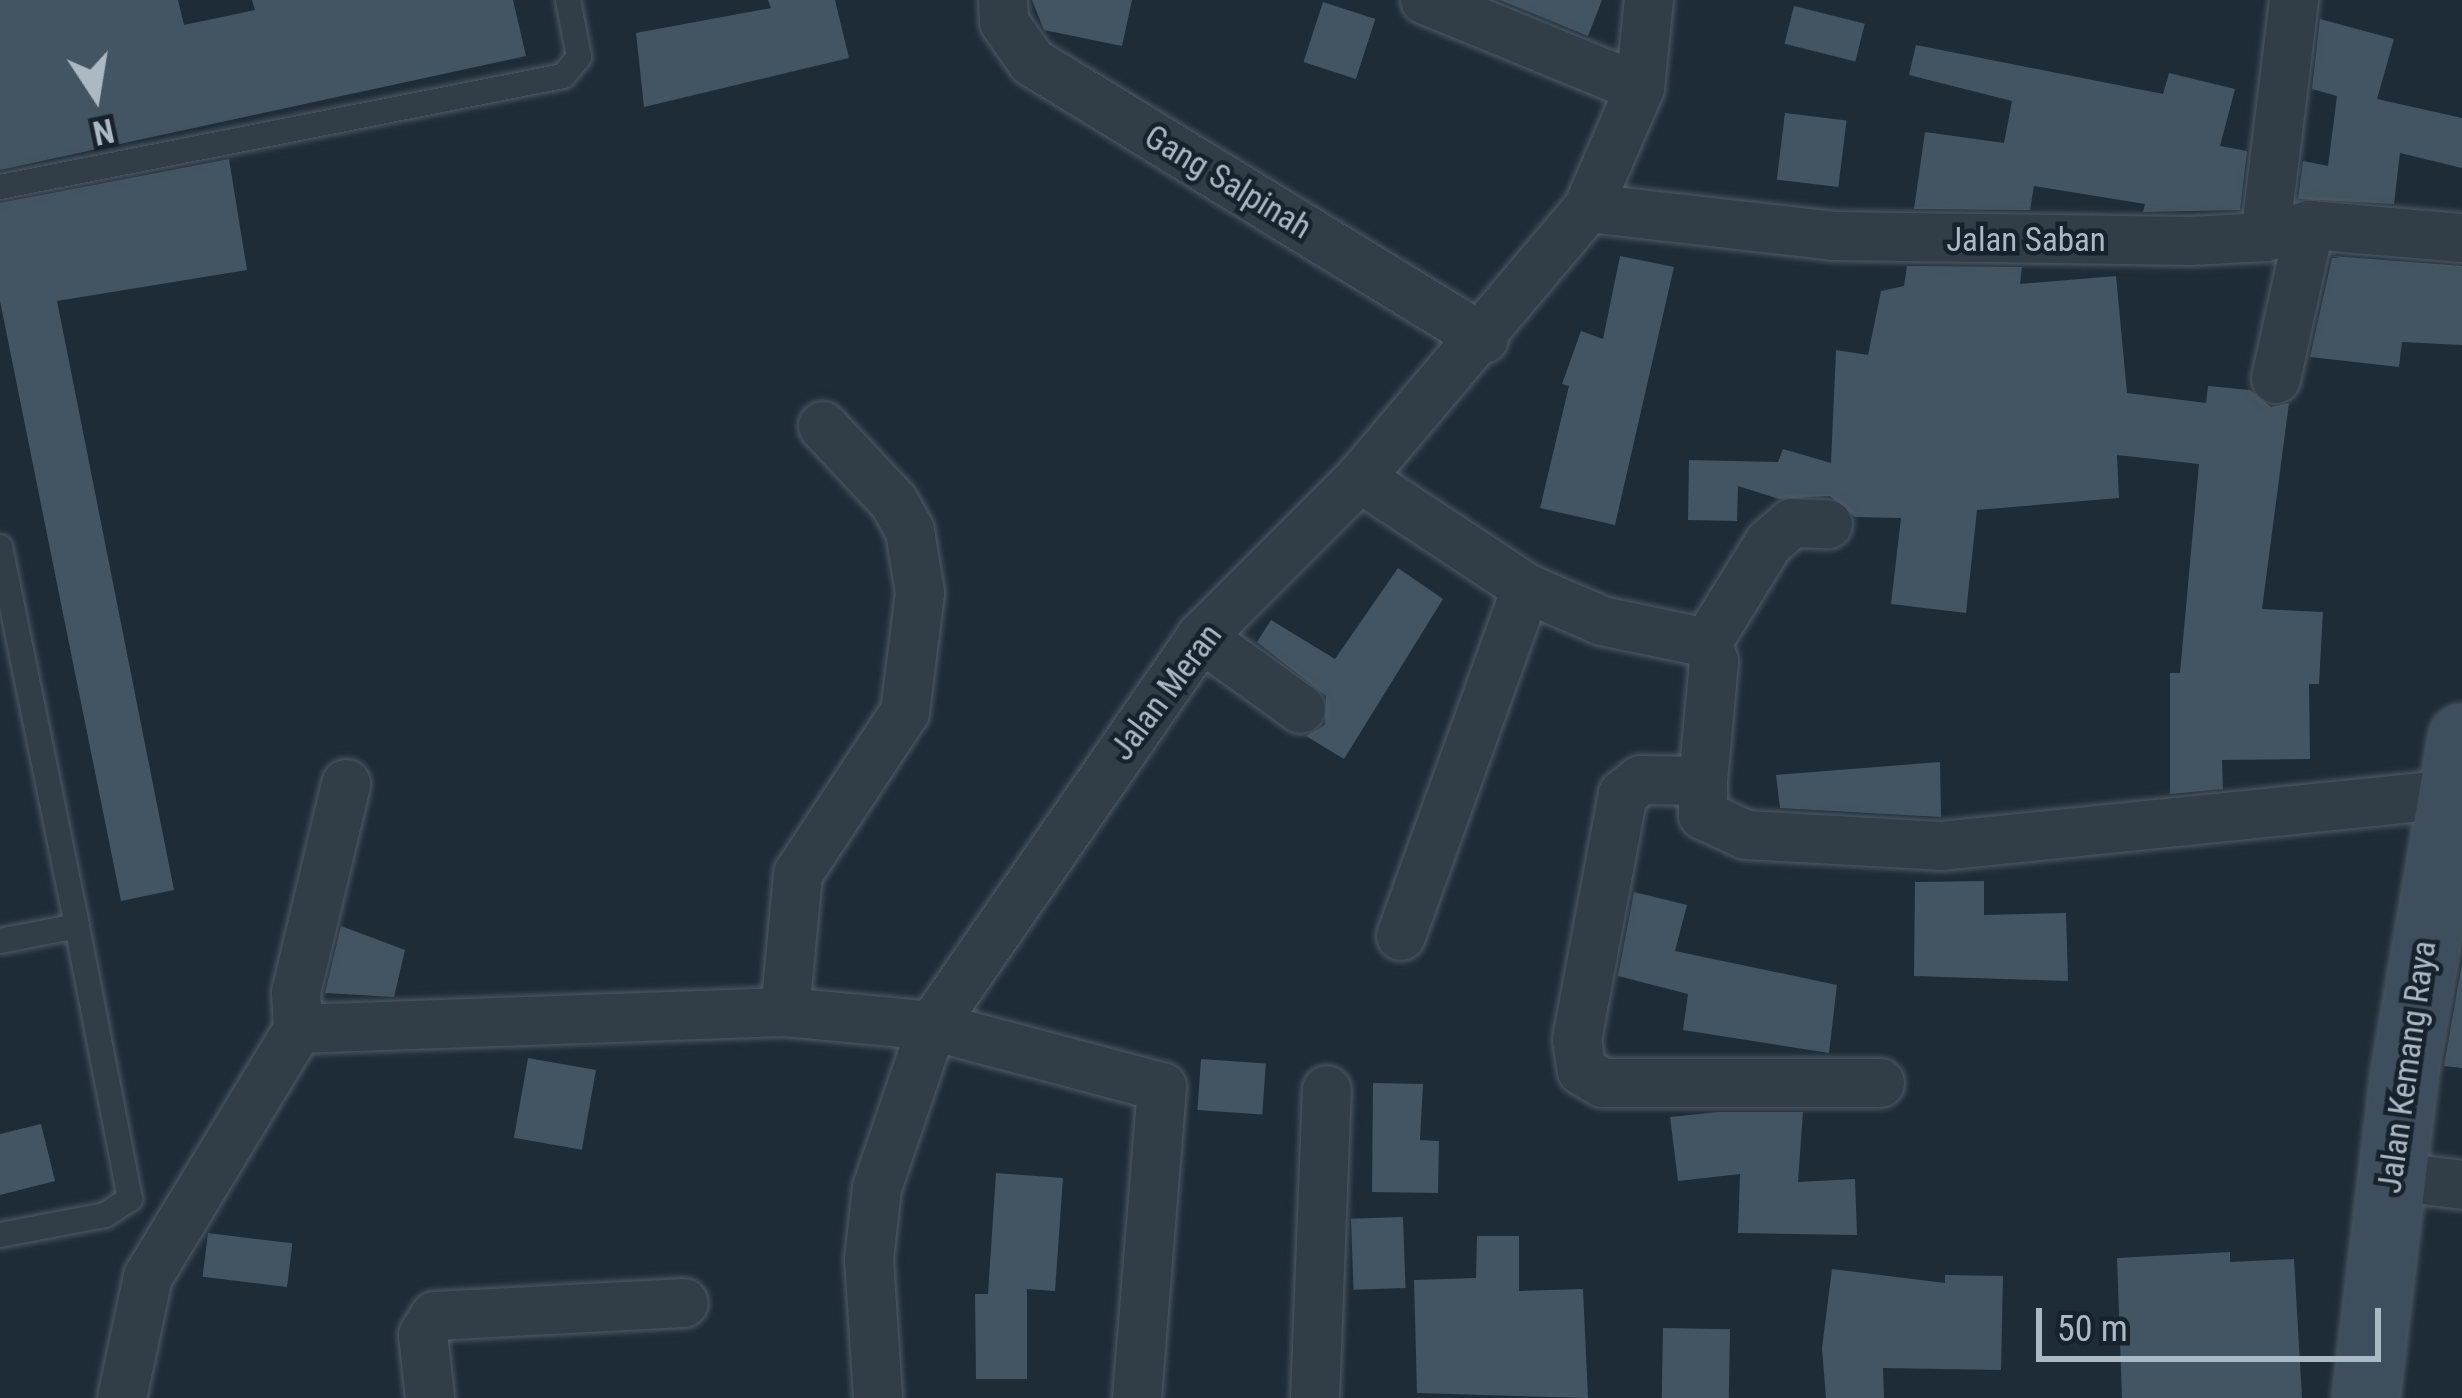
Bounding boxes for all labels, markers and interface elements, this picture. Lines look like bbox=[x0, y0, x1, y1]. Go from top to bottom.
north arrow bbox=[36, 36, 156, 156]
text: N bbox=[90, 111, 118, 153]
street label: Gang Salpinah bbox=[1138, 117, 1318, 247]
street label: Jalan Saban bbox=[1946, 220, 2106, 260]
street label: Jalan Meran bbox=[1102, 616, 1230, 768]
street label: Jalan Kemang Raya bbox=[2370, 938, 2444, 1196]
scale bar bbox=[2042, 1284, 2387, 1358]
text: 50 m bbox=[2057, 1308, 2128, 1350]

